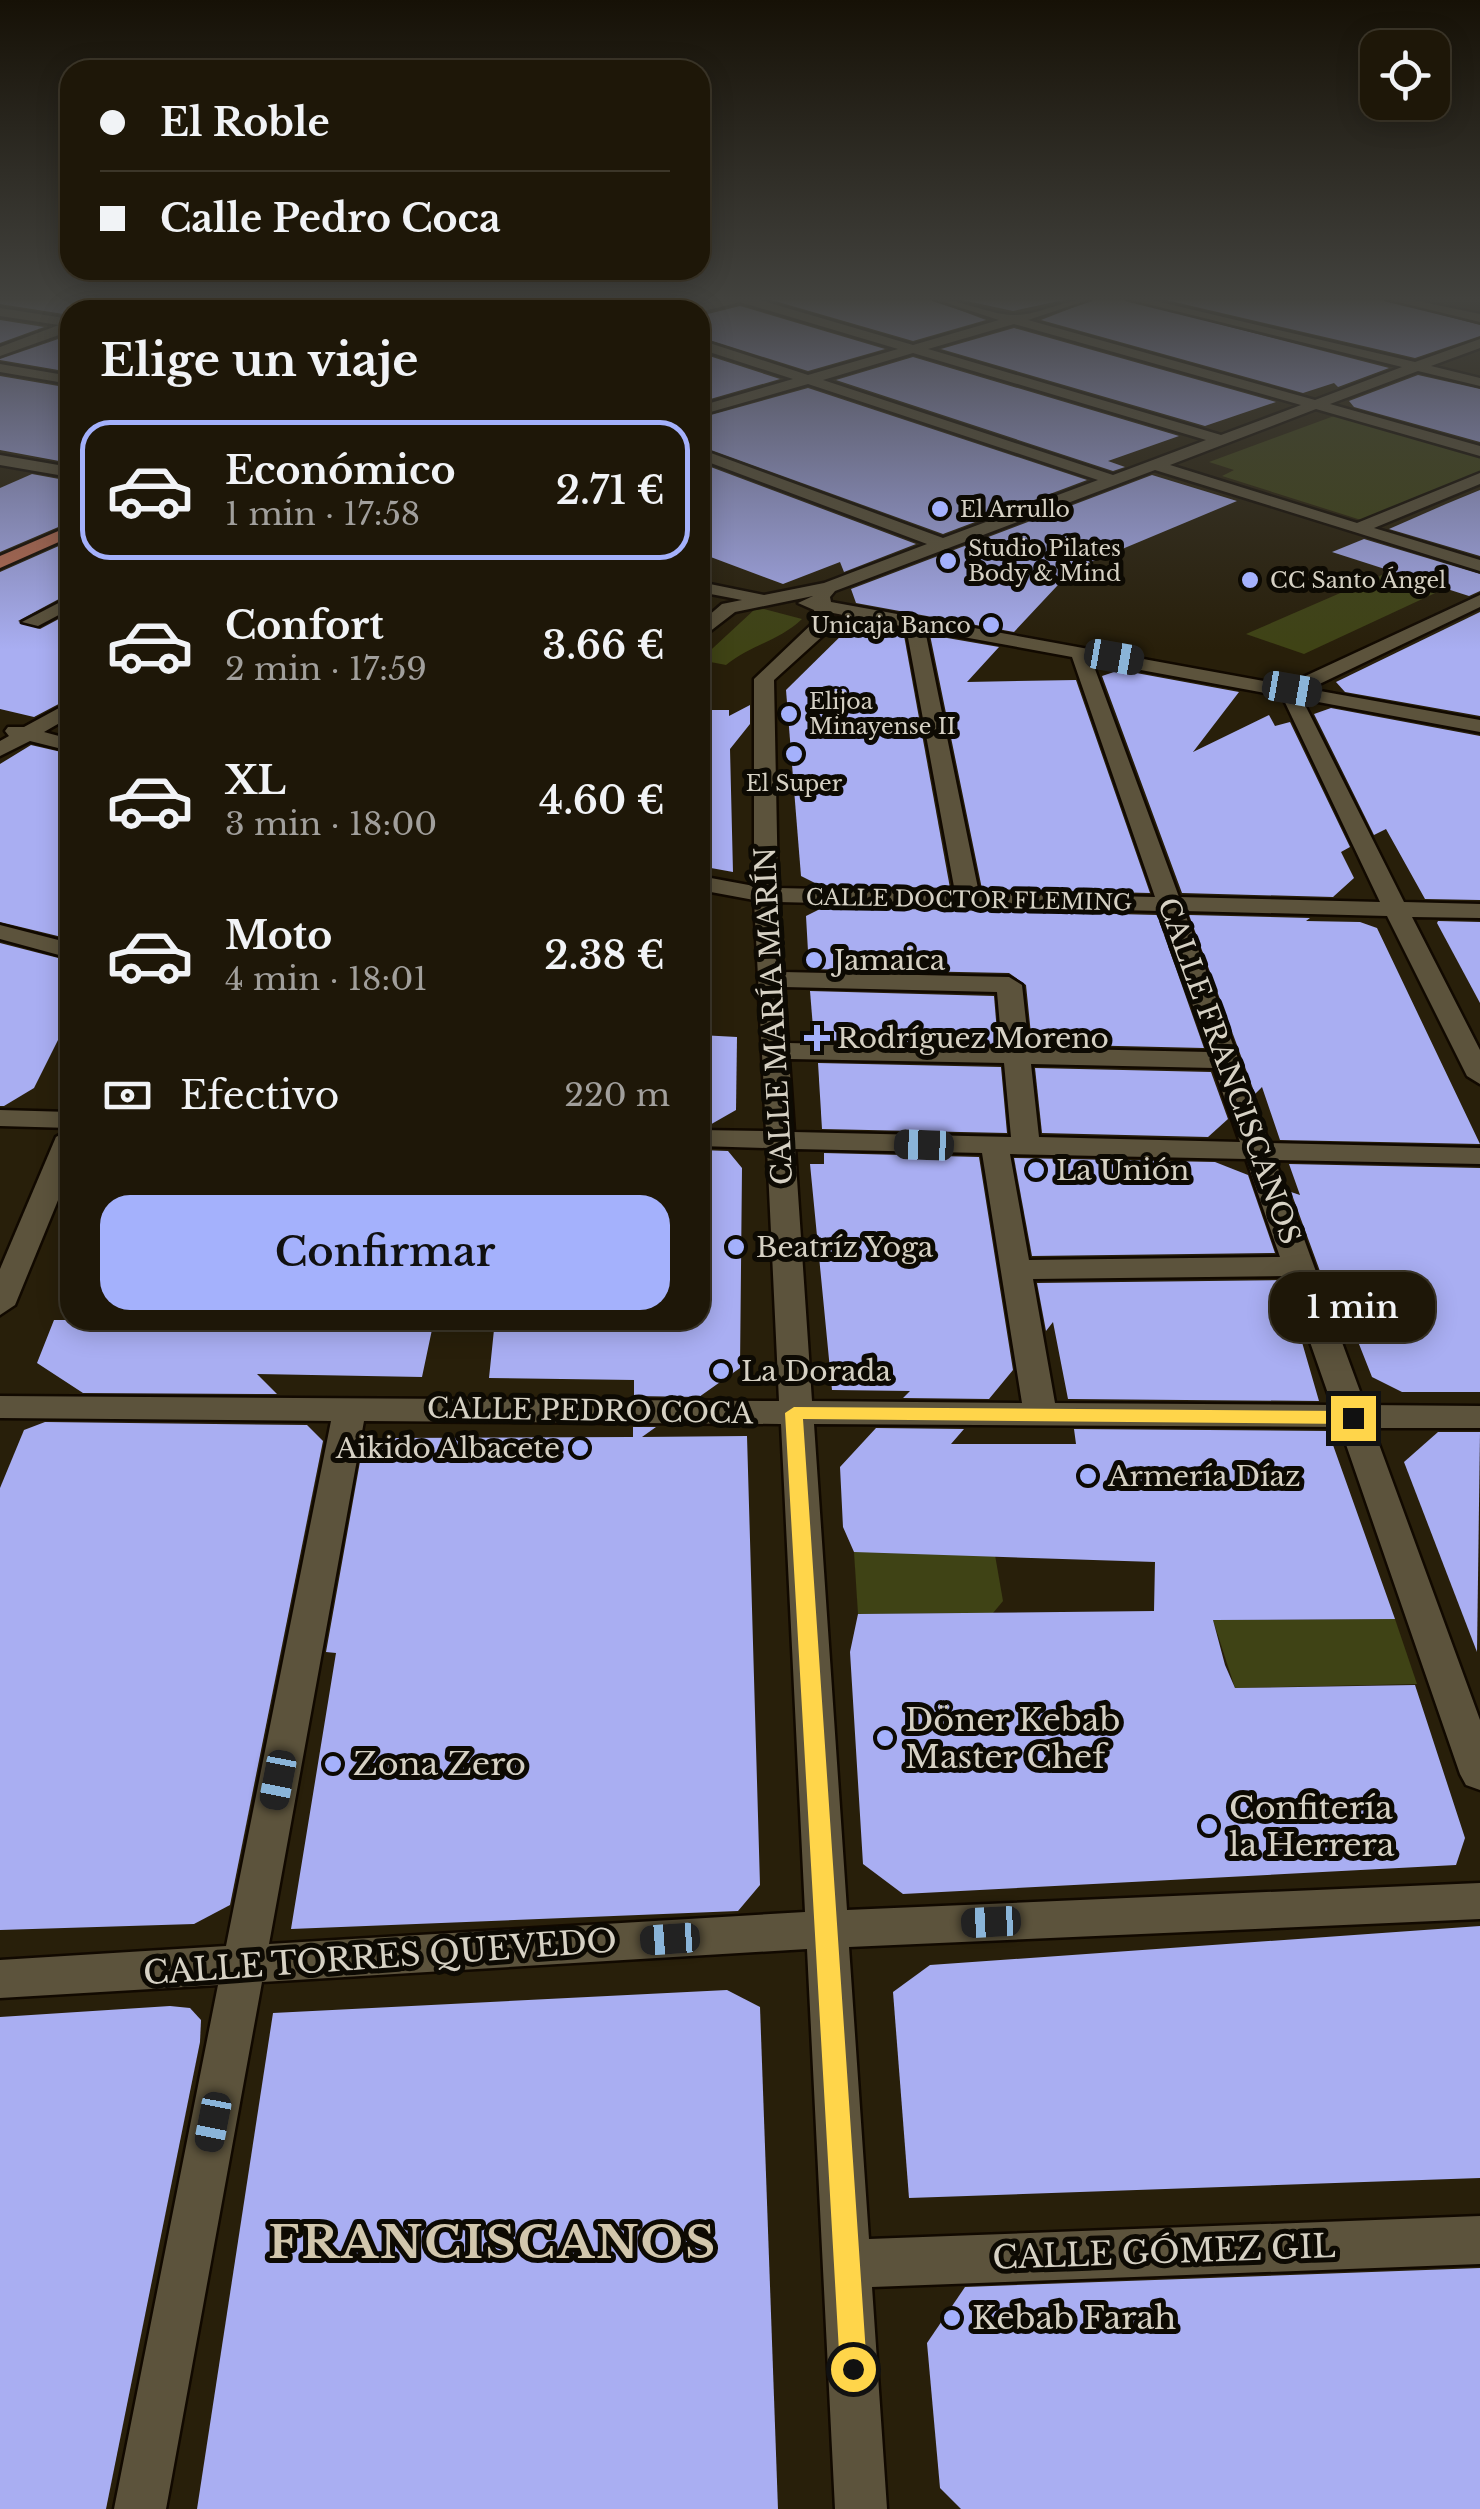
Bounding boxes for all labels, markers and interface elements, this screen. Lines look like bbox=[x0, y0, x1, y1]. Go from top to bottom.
map controls bbox=[1360, 30, 1450, 120]
button: locate bbox=[1360, 30, 1450, 120]
text: El Roble bbox=[160, 99, 330, 146]
text: Calle Pedro Coca bbox=[160, 195, 501, 242]
text: Elige un viaje bbox=[100, 332, 419, 388]
icon: car bbox=[105, 445, 195, 535]
text: Económico bbox=[225, 447, 456, 494]
text: 2.71 € bbox=[556, 467, 665, 514]
text: 1 min · 17:58 bbox=[225, 494, 420, 534]
place label: El Arrullo bbox=[960, 496, 1070, 523]
marker: El Arrullo bbox=[929, 498, 951, 520]
place label: Studio Pilates Body & Mind bbox=[968, 535, 1121, 587]
marker: Studio Pilates Body & Mind bbox=[937, 550, 959, 572]
place label: CC Santo Ángel bbox=[1270, 566, 1446, 594]
marker: CC Santo Ángel bbox=[1239, 569, 1261, 591]
icon: car bbox=[105, 600, 195, 690]
text: Confort bbox=[225, 602, 384, 649]
place label: Unicaja Banco bbox=[811, 612, 971, 639]
marker: Unicaja Banco bbox=[980, 614, 1002, 636]
text: 3.66 € bbox=[542, 622, 665, 669]
car bbox=[1082, 637, 1146, 677]
text: 2 min · 17:59 bbox=[225, 649, 427, 689]
car bbox=[1260, 669, 1324, 709]
place label: Elijoa Minayense II bbox=[809, 688, 956, 740]
marker: Elijoa Minayense II bbox=[778, 703, 800, 725]
marker: El Super bbox=[783, 743, 805, 765]
icon: car bbox=[105, 755, 195, 845]
text: XL bbox=[225, 757, 286, 804]
place label: El Super bbox=[746, 770, 843, 797]
text: 4.60 € bbox=[539, 777, 665, 824]
text: 3 min · 18:00 bbox=[225, 804, 437, 844]
street label: CALLE MARÍA MARÍN bbox=[748, 846, 800, 1186]
street label: CALLE DOCTOR FLEMING bbox=[806, 884, 1132, 916]
street label: CALLE FRANCISCANOS bbox=[1150, 893, 1308, 1249]
icon: car bbox=[105, 910, 195, 1000]
text: Moto bbox=[225, 912, 332, 959]
text: 2.38 € bbox=[544, 932, 665, 979]
place label: Jamaica bbox=[830, 943, 946, 978]
marker: Jamaica bbox=[803, 949, 825, 971]
text: 4 min · 18:01 bbox=[225, 959, 428, 999]
place label: Rodríguez Moreno bbox=[837, 1021, 1109, 1056]
marker: Rodríguez Moreno bbox=[806, 1027, 828, 1049]
icon: cash bbox=[100, 1068, 155, 1123]
text: Efectivo bbox=[180, 1072, 339, 1119]
text: 220 m bbox=[564, 1075, 670, 1115]
car bbox=[893, 1129, 955, 1161]
place label: La Unión bbox=[1056, 1153, 1189, 1188]
marker: La Unión bbox=[1025, 1159, 1047, 1181]
button: Confirmar bbox=[100, 1195, 670, 1310]
place label: Beatríz Yoga bbox=[756, 1230, 934, 1265]
marker: Beatríz Yoga bbox=[725, 1236, 747, 1258]
callout: 1 min bbox=[1270, 1273, 1436, 1343]
text: 1 min bbox=[1306, 1287, 1399, 1327]
place label: La Dorada bbox=[741, 1354, 891, 1389]
marker: La Dorada bbox=[710, 1360, 732, 1382]
street label: CALLE PEDRO COCA bbox=[427, 1391, 754, 1431]
route end bbox=[1331, 1396, 1376, 1441]
place label: Aikido Albacete bbox=[335, 1431, 560, 1466]
marker: Aikido Albacete bbox=[569, 1437, 591, 1459]
place label: Armería Díaz bbox=[1107, 1459, 1301, 1494]
marker: Armería Díaz bbox=[1077, 1465, 1099, 1487]
place label: Döner Kebab Master Chef bbox=[905, 1700, 1120, 1777]
marker: Döner Kebab Master Chef bbox=[874, 1727, 896, 1749]
place label: Zona Zero bbox=[353, 1744, 526, 1784]
car bbox=[258, 1748, 298, 1812]
marker: Zona Zero bbox=[322, 1753, 344, 1775]
place label: Confitería la Herrera bbox=[1229, 1788, 1395, 1865]
marker: Confitería la Herrera bbox=[1198, 1815, 1220, 1837]
car bbox=[960, 1905, 1022, 1939]
street label: CALLE TORRES QUEVEDO bbox=[142, 1920, 618, 1994]
car bbox=[639, 1922, 701, 1956]
car bbox=[193, 2090, 233, 2154]
district label: FRANCISCANOS bbox=[268, 2214, 718, 2270]
street label: CALLE GÓMEZ GIL bbox=[992, 2226, 1336, 2278]
place label: Kebab Farah bbox=[972, 2298, 1176, 2338]
marker: Kebab Farah bbox=[941, 2307, 963, 2329]
route start bbox=[831, 2347, 876, 2392]

